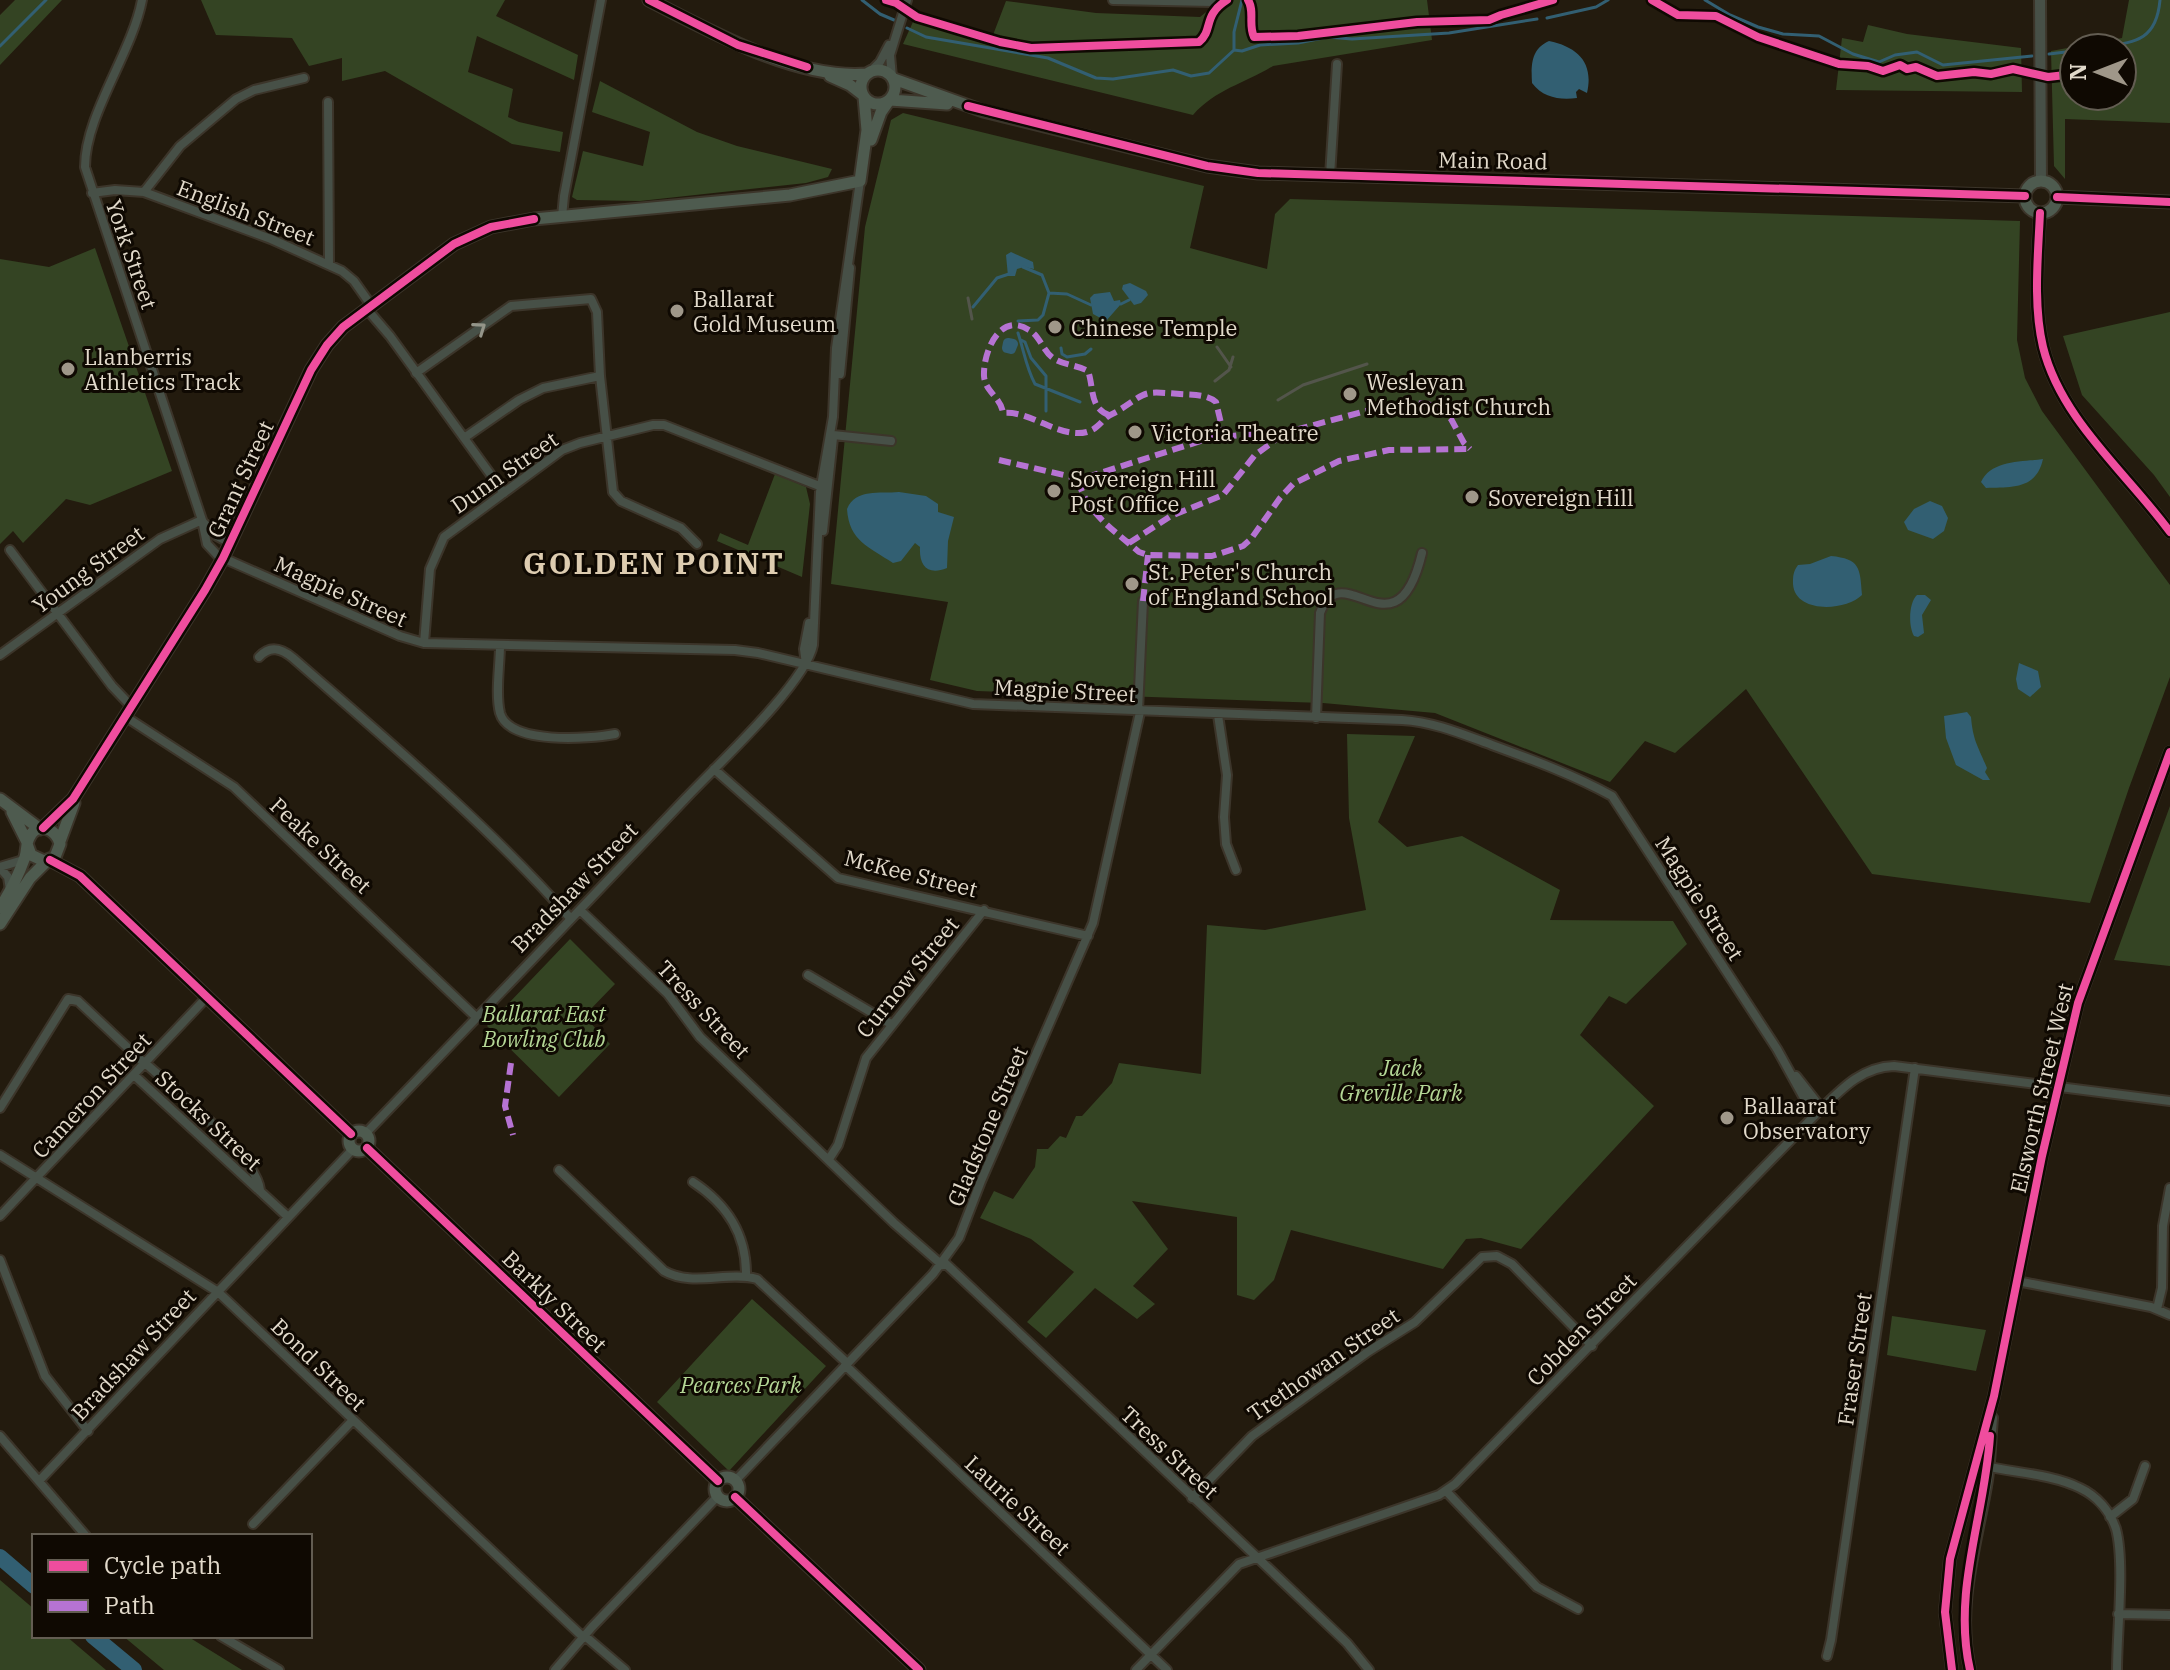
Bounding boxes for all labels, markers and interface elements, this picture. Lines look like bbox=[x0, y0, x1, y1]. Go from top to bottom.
north arrow bbox=[2058, 32, 2138, 112]
text: N bbox=[2063, 63, 2092, 81]
street label: Main Road bbox=[1438, 145, 1548, 175]
street label: English Street bbox=[173, 172, 319, 252]
street label: York Street bbox=[100, 195, 164, 313]
place label: Ballarat Gold Museum bbox=[693, 284, 836, 338]
marker: Ballarat Gold Museum bbox=[668, 302, 686, 320]
place label: Chinese Temple bbox=[1071, 313, 1237, 342]
marker: Chinese Temple bbox=[1046, 318, 1064, 336]
one-way arrow bbox=[471, 323, 485, 337]
place label: Llanberris Athletics Track bbox=[84, 342, 241, 396]
marker: Llanberris Athletics Track bbox=[59, 360, 77, 378]
place label: Wesleyan Methodist Church bbox=[1366, 367, 1551, 421]
marker: Wesleyan Methodist Church bbox=[1341, 385, 1359, 403]
street label: Grant Street bbox=[200, 415, 280, 542]
place label: Victoria Theatre bbox=[1151, 418, 1319, 447]
marker: Victoria Theatre bbox=[1126, 423, 1144, 441]
street label: Dunn Street bbox=[445, 424, 563, 519]
place label: Sovereign Hill Post Office bbox=[1070, 464, 1216, 518]
marker: Sovereign Hill Post Office bbox=[1045, 482, 1063, 500]
place label: Sovereign Hill bbox=[1488, 483, 1634, 512]
marker: Sovereign Hill bbox=[1463, 488, 1481, 506]
street label: Young Street bbox=[26, 519, 150, 619]
district label: GOLDEN POINT bbox=[523, 543, 785, 582]
street label: Magpie Street bbox=[270, 549, 412, 633]
place label: St. Peter's Church of England School bbox=[1148, 557, 1334, 611]
marker: St. Peter's Church of England School bbox=[1123, 575, 1141, 593]
street label: Magpie Street bbox=[993, 672, 1137, 708]
street label: Peake Street bbox=[264, 791, 378, 900]
street label: Bradshaw Street bbox=[504, 816, 644, 958]
street label: Magpie Street bbox=[1649, 830, 1751, 966]
street label: McKee Street bbox=[841, 842, 981, 904]
street label: Curnow Street bbox=[849, 910, 965, 1044]
street label: Tress Street bbox=[651, 954, 757, 1064]
street label: Elsworth Street West bbox=[2003, 980, 2079, 1196]
park label: Ballarat East Bowling Club bbox=[481, 999, 607, 1053]
street label: Cameron Street bbox=[25, 1026, 157, 1164]
street label: Gladstone Street bbox=[940, 1041, 1034, 1211]
park label: Jack Greville Park bbox=[1339, 1053, 1463, 1107]
street label: Stocks Street bbox=[150, 1063, 268, 1177]
place label: Ballaarat Observatory bbox=[1743, 1091, 1871, 1145]
marker: Ballaarat Observatory bbox=[1718, 1109, 1736, 1127]
street label: Barkly Street bbox=[497, 1244, 614, 1358]
street label: Cobden Street bbox=[1520, 1266, 1642, 1392]
street label: Bradshaw Street bbox=[64, 1282, 202, 1426]
street label: Fraser Street bbox=[1830, 1290, 1878, 1427]
street label: Trethowan Street bbox=[1241, 1301, 1405, 1427]
street label: Bond Street bbox=[265, 1311, 373, 1417]
park label: Pearces Park bbox=[679, 1370, 802, 1399]
street label: Tress Street bbox=[1115, 1399, 1225, 1505]
street label: Laurie Street bbox=[959, 1449, 1077, 1561]
legend bbox=[32, 1534, 312, 1638]
text: Cycle path bbox=[104, 1549, 221, 1581]
text: Path bbox=[104, 1589, 155, 1621]

